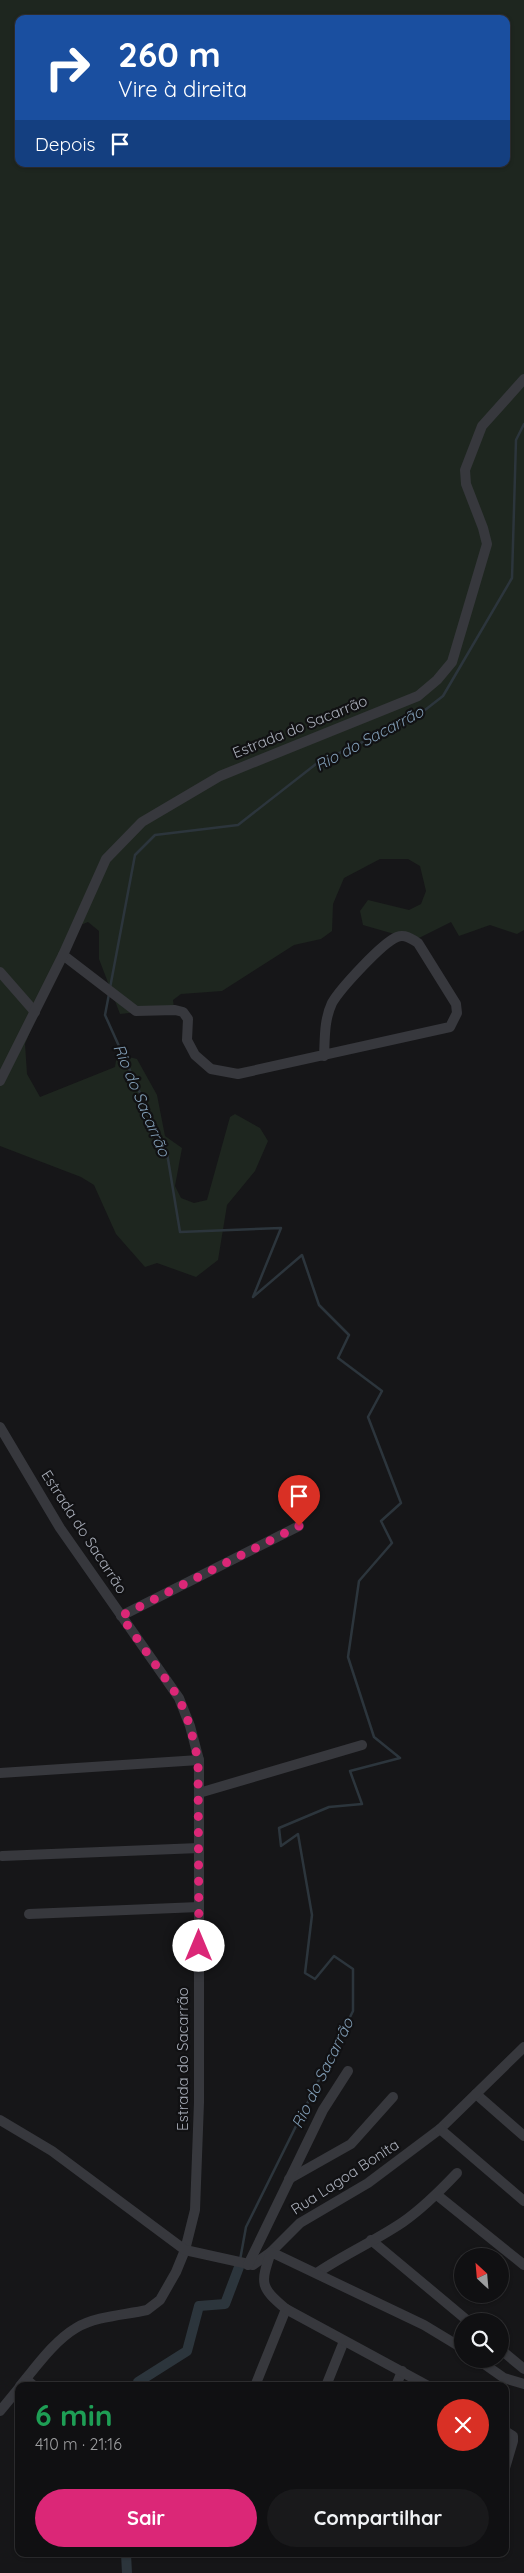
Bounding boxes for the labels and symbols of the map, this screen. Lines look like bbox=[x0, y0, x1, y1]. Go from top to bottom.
street label: Estrada do Sacarrão bbox=[230, 691, 370, 762]
water label: Rio do Sacarrão bbox=[311, 700, 428, 775]
water label: Rio do Sacarrão bbox=[109, 1041, 175, 1160]
street label: Estrada do Sacarrão bbox=[37, 1466, 132, 1597]
pin bbox=[278, 1475, 320, 1526]
position arrow bbox=[172, 1919, 224, 1971]
street label: Estrada do Sacarrão bbox=[173, 1987, 192, 2131]
water label: Rio do Sacarrão bbox=[287, 2013, 358, 2131]
street label: Rua Lagoa Bonita bbox=[287, 2135, 402, 2219]
north arrow bbox=[454, 2248, 509, 2302]

